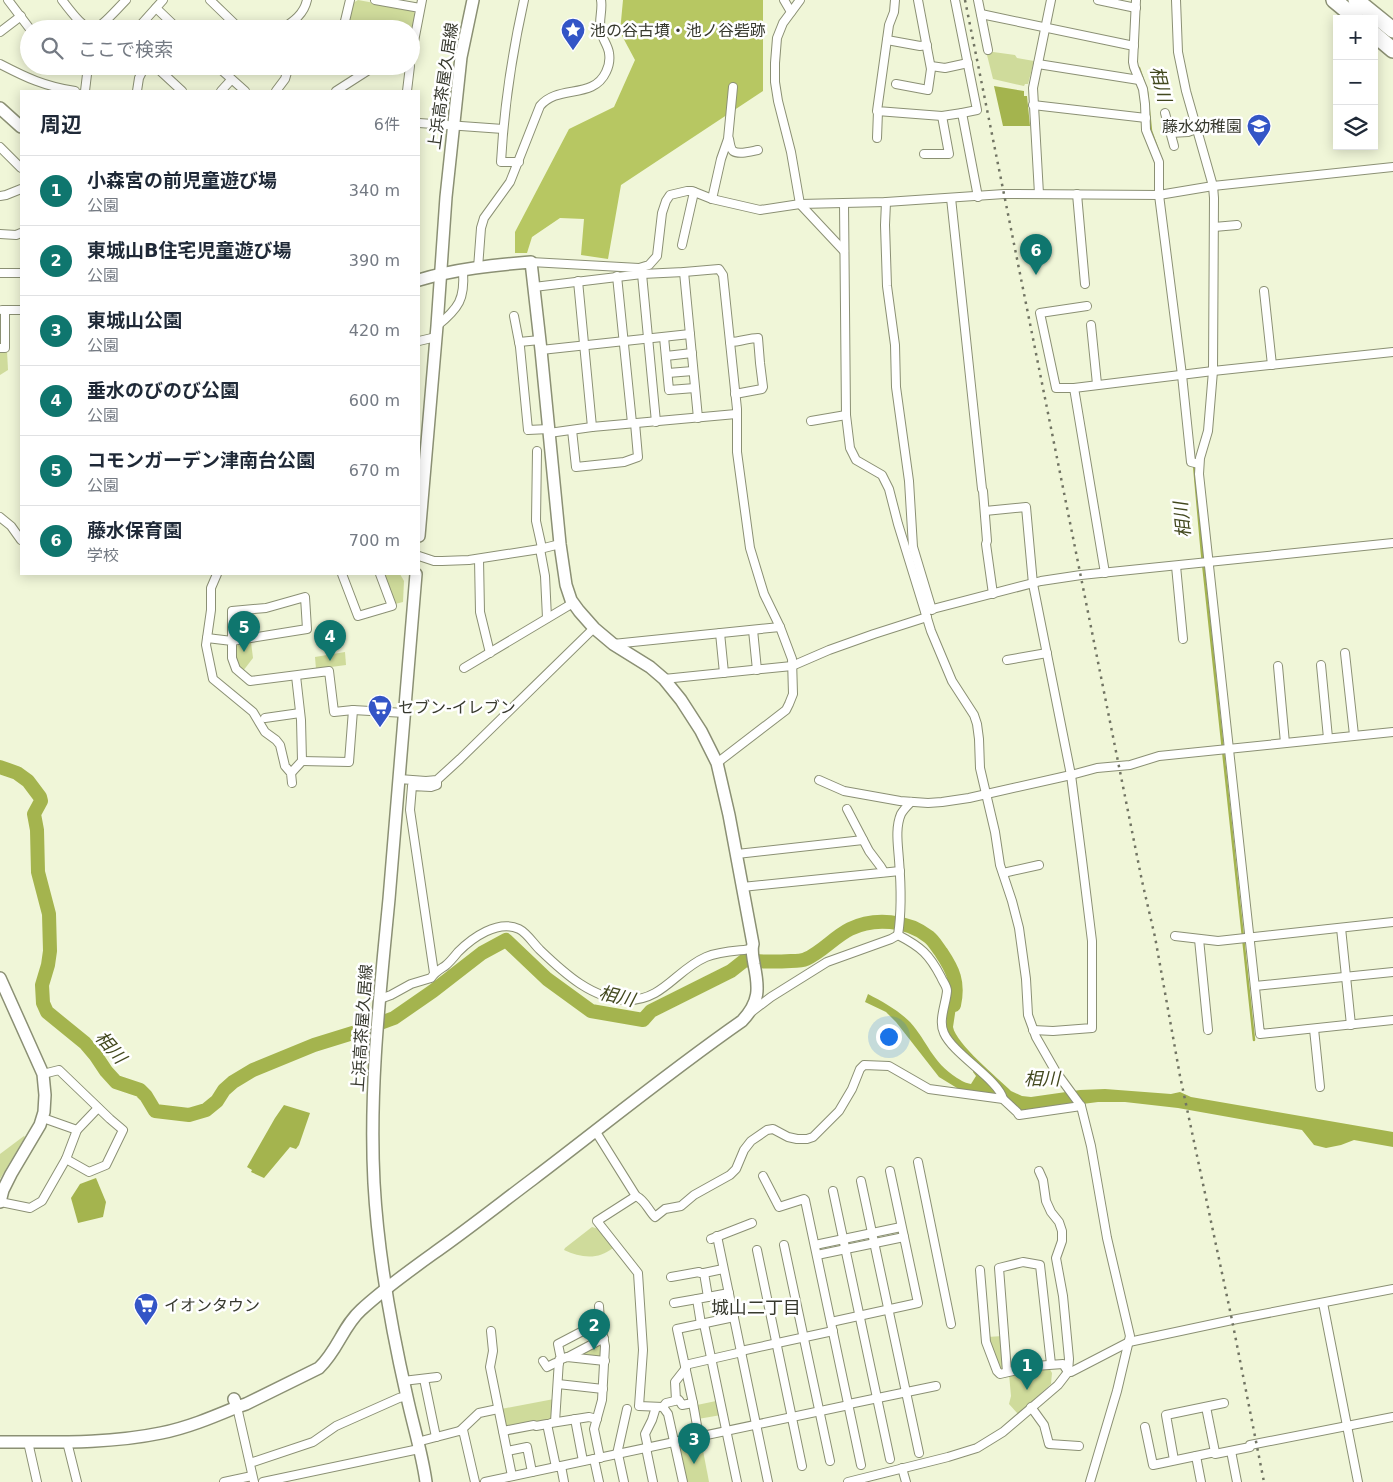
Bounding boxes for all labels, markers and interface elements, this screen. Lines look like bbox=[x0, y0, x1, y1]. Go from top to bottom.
map controls bbox=[1333, 15, 1378, 150]
button: + bbox=[1333, 15, 1378, 60]
place icon: 池の谷古墳・池ノ谷砦跡 bbox=[560, 17, 586, 51]
search box bbox=[20, 20, 420, 75]
street label: 上浜高茶屋久居線 bbox=[425, 21, 461, 151]
place label: 池の谷古墳・池ノ谷砦跡 bbox=[590, 21, 766, 40]
icon: search bbox=[38, 34, 66, 62]
text: ここで検索 bbox=[78, 38, 173, 60]
button: − bbox=[1333, 60, 1378, 105]
water label: 相川 bbox=[1146, 64, 1176, 106]
button: layers bbox=[1333, 105, 1378, 150]
text: 周辺 bbox=[40, 113, 82, 137]
school or university icon: 藤水幼稚園 bbox=[1246, 113, 1272, 147]
text: 6件 bbox=[374, 115, 400, 134]
place label: 藤水幼稚園 bbox=[1162, 117, 1242, 136]
text: 小森宮の前児童遊び場 bbox=[87, 169, 277, 191]
text: 1 bbox=[50, 181, 62, 200]
text: 340 m bbox=[349, 181, 400, 200]
text: 公園 bbox=[87, 196, 119, 215]
pin: 6 bbox=[1020, 234, 1052, 275]
text: 東城山B住宅児童遊び場 bbox=[87, 239, 291, 261]
text: 2 bbox=[50, 251, 62, 270]
text: 390 m bbox=[349, 251, 400, 270]
text: 公園 bbox=[87, 266, 119, 285]
text: 東城山公園 bbox=[87, 309, 182, 331]
text: 3 bbox=[50, 321, 62, 340]
text: 420 m bbox=[349, 321, 400, 340]
text: 公園 bbox=[87, 336, 119, 355]
text: 垂水のびのび公園 bbox=[87, 379, 239, 401]
text: 4 bbox=[50, 391, 62, 410]
text: 600 m bbox=[349, 391, 400, 410]
text: 公園 bbox=[87, 406, 119, 425]
text: コモンガーデン津南台公園 bbox=[87, 449, 315, 471]
text: 5 bbox=[50, 461, 62, 480]
text: 670 m bbox=[349, 461, 400, 480]
text: 公園 bbox=[87, 476, 119, 495]
water label: 相川 bbox=[1169, 499, 1194, 539]
text: 藤水保育園 bbox=[87, 519, 182, 541]
text: 6 bbox=[50, 531, 62, 550]
text: 700 m bbox=[349, 531, 400, 550]
text: 学校 bbox=[87, 546, 119, 565]
pin: 5 bbox=[228, 611, 260, 652]
pin: 4 bbox=[314, 620, 346, 661]
supermarket icon: セブン-イレブン bbox=[367, 694, 393, 728]
place label: セブン-イレブン bbox=[398, 698, 516, 717]
street label: 上浜高茶屋久居線 bbox=[348, 963, 376, 1093]
water label: 相川 bbox=[597, 982, 639, 1011]
your location bbox=[876, 1024, 902, 1050]
water label: 相川 bbox=[91, 1027, 132, 1069]
water label: 相川 bbox=[1024, 1068, 1062, 1089]
supermarket icon: イオンタウン bbox=[133, 1292, 159, 1326]
place label: イオンタウン bbox=[164, 1296, 260, 1315]
district label: 城山二丁目 bbox=[711, 1297, 801, 1318]
pin: 2 bbox=[578, 1309, 610, 1350]
pin: 1 bbox=[1011, 1349, 1043, 1390]
pin: 3 bbox=[678, 1423, 710, 1464]

